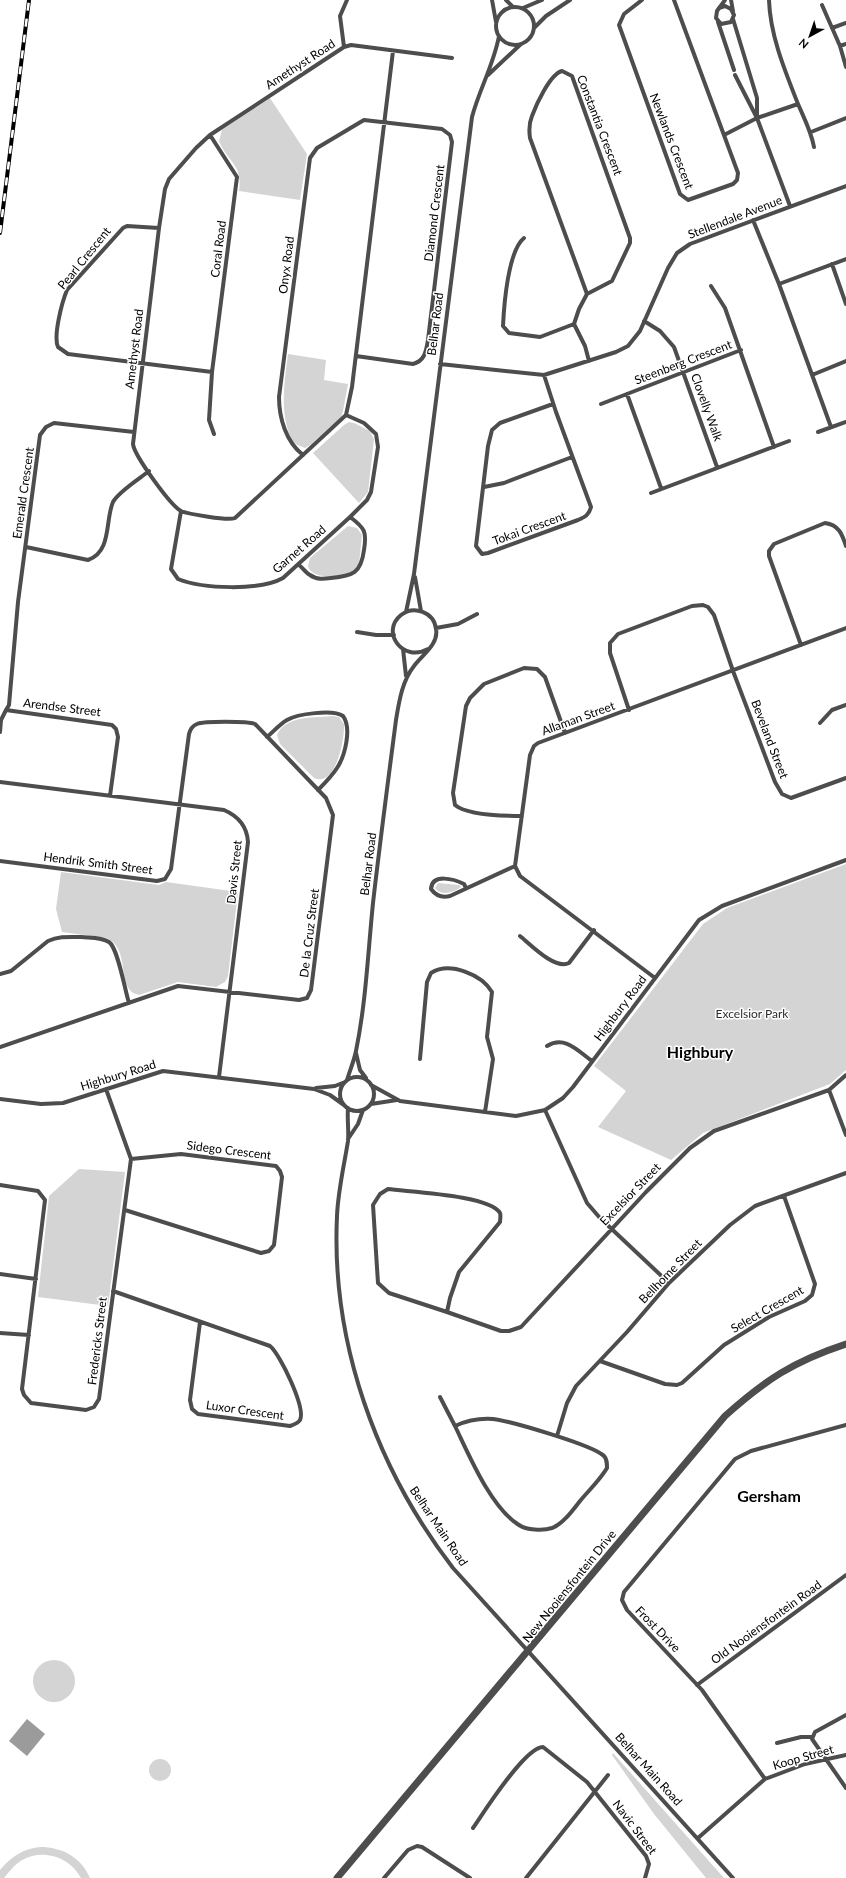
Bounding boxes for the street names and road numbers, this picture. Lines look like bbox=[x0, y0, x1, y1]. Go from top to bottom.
street label: Amethyst Road bbox=[262, 36, 338, 92]
street label: Constantia Crescent bbox=[574, 73, 626, 178]
street label: Newlands Crescent bbox=[647, 91, 697, 192]
street label: Diamond Crescent bbox=[421, 163, 447, 262]
street label: Stellendale Avenue bbox=[686, 192, 784, 242]
street label: Coral Road bbox=[207, 220, 229, 278]
street label: Pearl Crescent bbox=[54, 223, 114, 292]
street label: Onyx Road bbox=[275, 235, 297, 295]
street label: Belhar Road bbox=[424, 292, 446, 356]
street label: Amethyst Road bbox=[122, 308, 146, 390]
street label: Steenberg Crescent bbox=[632, 336, 734, 387]
street label: Clovelly Walk bbox=[688, 371, 726, 444]
street label: Emerald Crescent bbox=[9, 446, 37, 540]
street label: Tokai Crescent bbox=[490, 508, 568, 548]
street label: Garnet Road bbox=[269, 522, 329, 576]
street label: Arendse Street bbox=[22, 695, 102, 719]
street label: Allaman Street bbox=[539, 698, 617, 738]
street label: Beveland Street bbox=[748, 698, 792, 781]
street label: Belhar Road bbox=[357, 832, 379, 896]
street label: Davis Street bbox=[223, 839, 245, 904]
street label: Hendrik Smith Street bbox=[43, 849, 154, 877]
street label: De la Cruz Street bbox=[296, 887, 322, 978]
street label: Highbury Road bbox=[590, 972, 650, 1044]
street label: Highbury Road bbox=[78, 1056, 158, 1094]
street label: Sidego Crescent bbox=[186, 1137, 273, 1163]
street label: Excelsior Street bbox=[596, 1159, 664, 1228]
street label: Bellhome Street bbox=[635, 1235, 705, 1306]
street label: Select Crescent bbox=[728, 1282, 807, 1336]
street label: Fredericks Street bbox=[84, 1295, 110, 1386]
street label: Luxor Crescent bbox=[205, 1397, 286, 1423]
street label: Belhar Main Road bbox=[407, 1483, 471, 1569]
street label: New Nooiensfontein Drive bbox=[519, 1527, 619, 1645]
street label: Old Nooiensfontein Road bbox=[708, 1577, 824, 1667]
street label: Frost Drive bbox=[632, 1603, 684, 1655]
street label: Belhar Main Road bbox=[612, 1729, 686, 1809]
street label: Koop Street bbox=[771, 1741, 836, 1773]
street label: Navic Street bbox=[610, 1797, 661, 1858]

